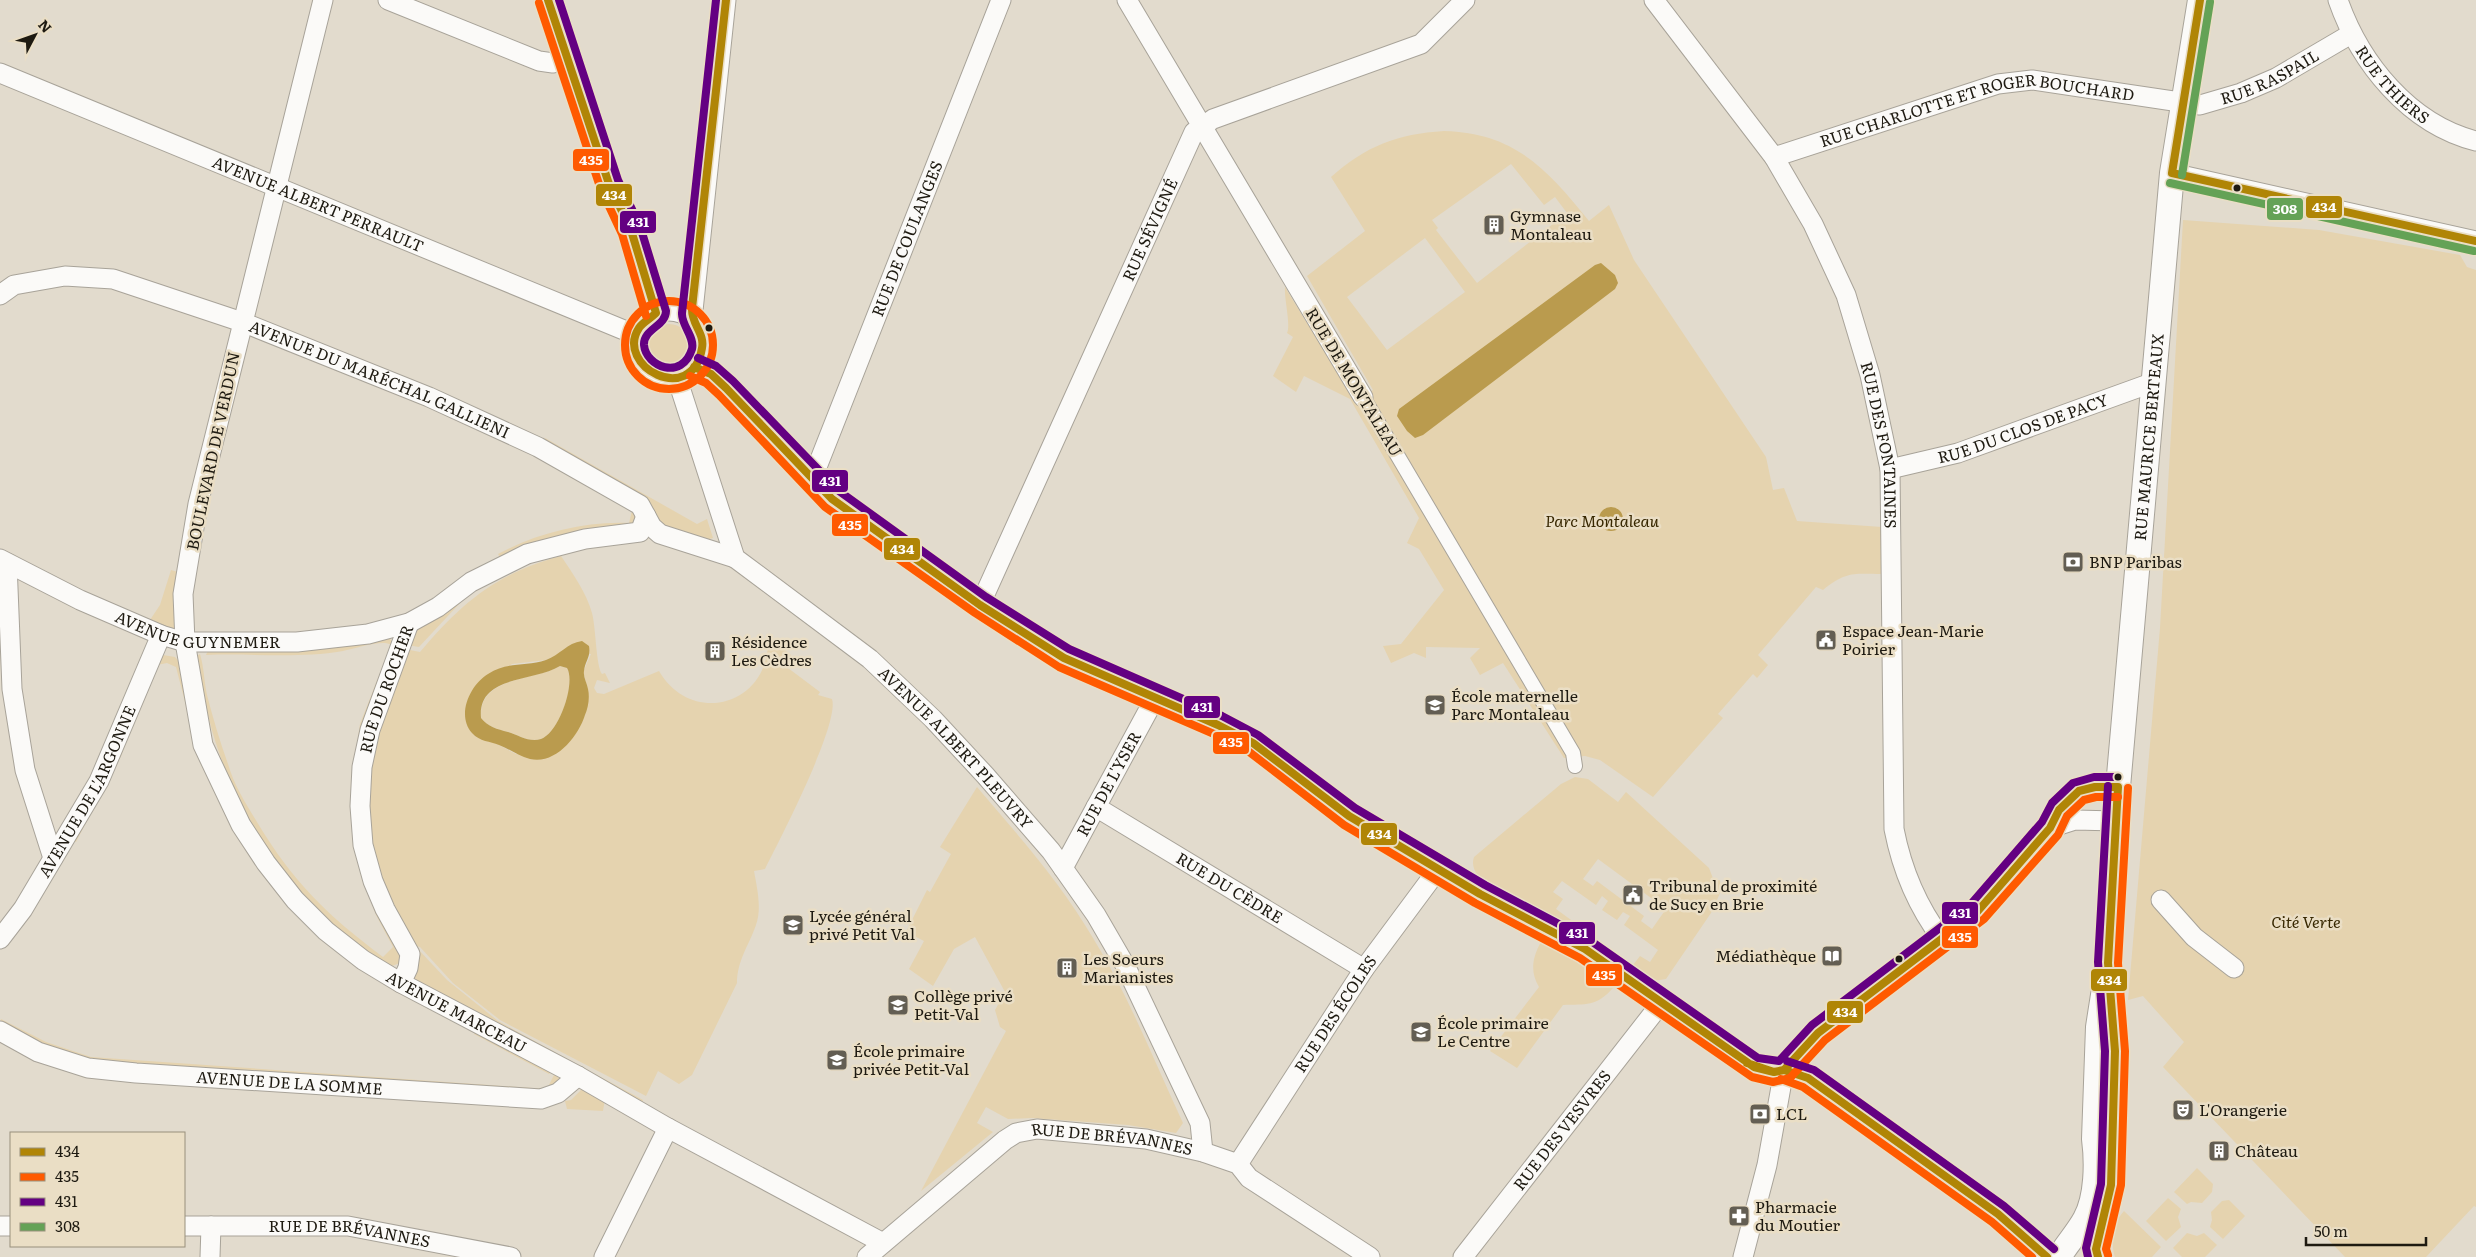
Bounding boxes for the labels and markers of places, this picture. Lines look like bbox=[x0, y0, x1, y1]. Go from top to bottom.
unlabelled marker bbox=[2232, 183, 2242, 193]
place label: Gymnase Montaleau bbox=[1510, 203, 1592, 245]
building icon: Gymnase Montaleau bbox=[1482, 213, 1506, 237]
unlabelled marker bbox=[704, 323, 714, 333]
place label: BNP Paribas bbox=[2089, 549, 2182, 573]
bank icon: BNP Paribas bbox=[2061, 550, 2085, 574]
place label: Espace Jean-Marie Poirier bbox=[1842, 618, 1984, 660]
public building icon: Espace Jean-Marie Poirier bbox=[1814, 628, 1838, 652]
place label: Résidence Les Cèdres bbox=[731, 629, 812, 671]
building icon: Résidence Les Cèdres bbox=[703, 639, 727, 663]
place label: École maternelle Parc Montaleau bbox=[1451, 683, 1578, 725]
school or university icon: École maternelle Parc Montaleau bbox=[1423, 693, 1447, 717]
unlabelled marker bbox=[2113, 772, 2123, 782]
place label: Tribunal de proximité de Sucy en Brie bbox=[1649, 873, 1817, 915]
public building icon: Tribunal de proximité de Sucy en Brie bbox=[1621, 883, 1645, 907]
place label: Lycée général privé Petit Val bbox=[809, 903, 915, 945]
school or university icon: Lycée général privé Petit Val bbox=[781, 913, 805, 937]
place label: Médiathèque bbox=[1716, 943, 1816, 967]
library icon: Médiathèque bbox=[1820, 944, 1844, 968]
place label: Les Soeurs Marianistes bbox=[1083, 946, 1173, 988]
unlabelled marker bbox=[1894, 954, 1904, 964]
building icon: Les Soeurs Marianistes bbox=[1055, 956, 1079, 980]
place label: Collège privé Petit-Val bbox=[914, 983, 1013, 1025]
school or university icon: Collège privé Petit-Val bbox=[886, 993, 910, 1017]
place label: École primaire Le Centre bbox=[1437, 1010, 1549, 1052]
school or university icon: École primaire Le Centre bbox=[1409, 1020, 1433, 1044]
place label: École primaire privée Petit-Val bbox=[853, 1038, 969, 1080]
school or university icon: École primaire privée Petit-Val bbox=[825, 1048, 849, 1072]
place label: L'Orangerie bbox=[2199, 1097, 2287, 1121]
theatre icon: L'Orangerie bbox=[2171, 1098, 2195, 1122]
place label: LCL bbox=[1776, 1101, 1807, 1125]
bank icon: LCL bbox=[1748, 1102, 1772, 1126]
place label: Château bbox=[2235, 1138, 2298, 1162]
building icon: Château bbox=[2207, 1139, 2231, 1163]
place label: Pharmacie du Moutier bbox=[1755, 1194, 1841, 1236]
pharmacy icon: Pharmacie du Moutier bbox=[1727, 1204, 1751, 1228]

